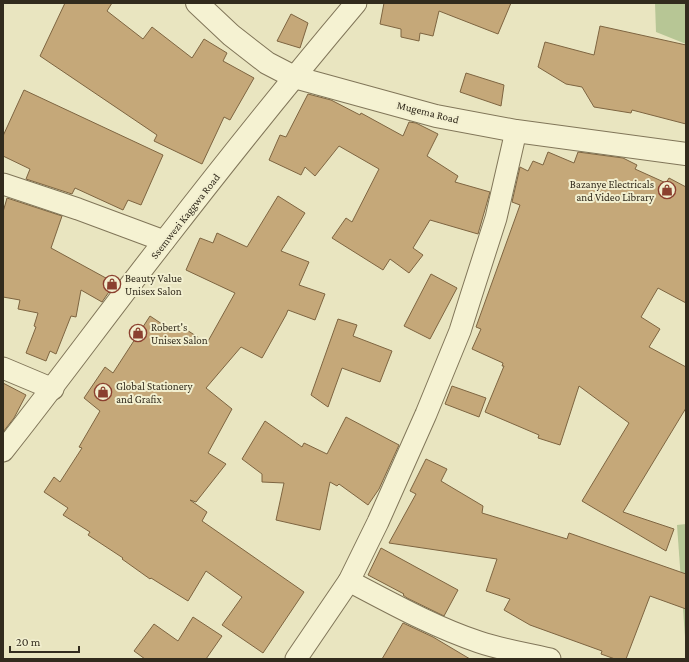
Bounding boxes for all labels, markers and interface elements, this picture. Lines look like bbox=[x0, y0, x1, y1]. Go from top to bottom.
street label: Mugema Road bbox=[396, 99, 460, 127]
street label: Ssemwezi Kaggwa Road bbox=[148, 171, 223, 262]
place label: Bazanye Electricals and Video Library bbox=[570, 178, 655, 204]
shop icon: Bazanye Electricals and Video Library bbox=[657, 180, 677, 200]
place label: Beauty Value Unisex Salon bbox=[125, 272, 182, 297]
shop icon: Beauty Value Unisex Salon bbox=[102, 274, 122, 294]
place label: Robert's Unisex Salon bbox=[151, 321, 208, 346]
shop icon: Robert's Unisex Salon bbox=[128, 323, 148, 343]
place label: Global Stationery and Grafix bbox=[116, 380, 193, 405]
shop icon: Global Stationery and Grafix bbox=[93, 382, 113, 402]
scale bar bbox=[10, 628, 79, 654]
text: 20 m bbox=[16, 635, 41, 649]

